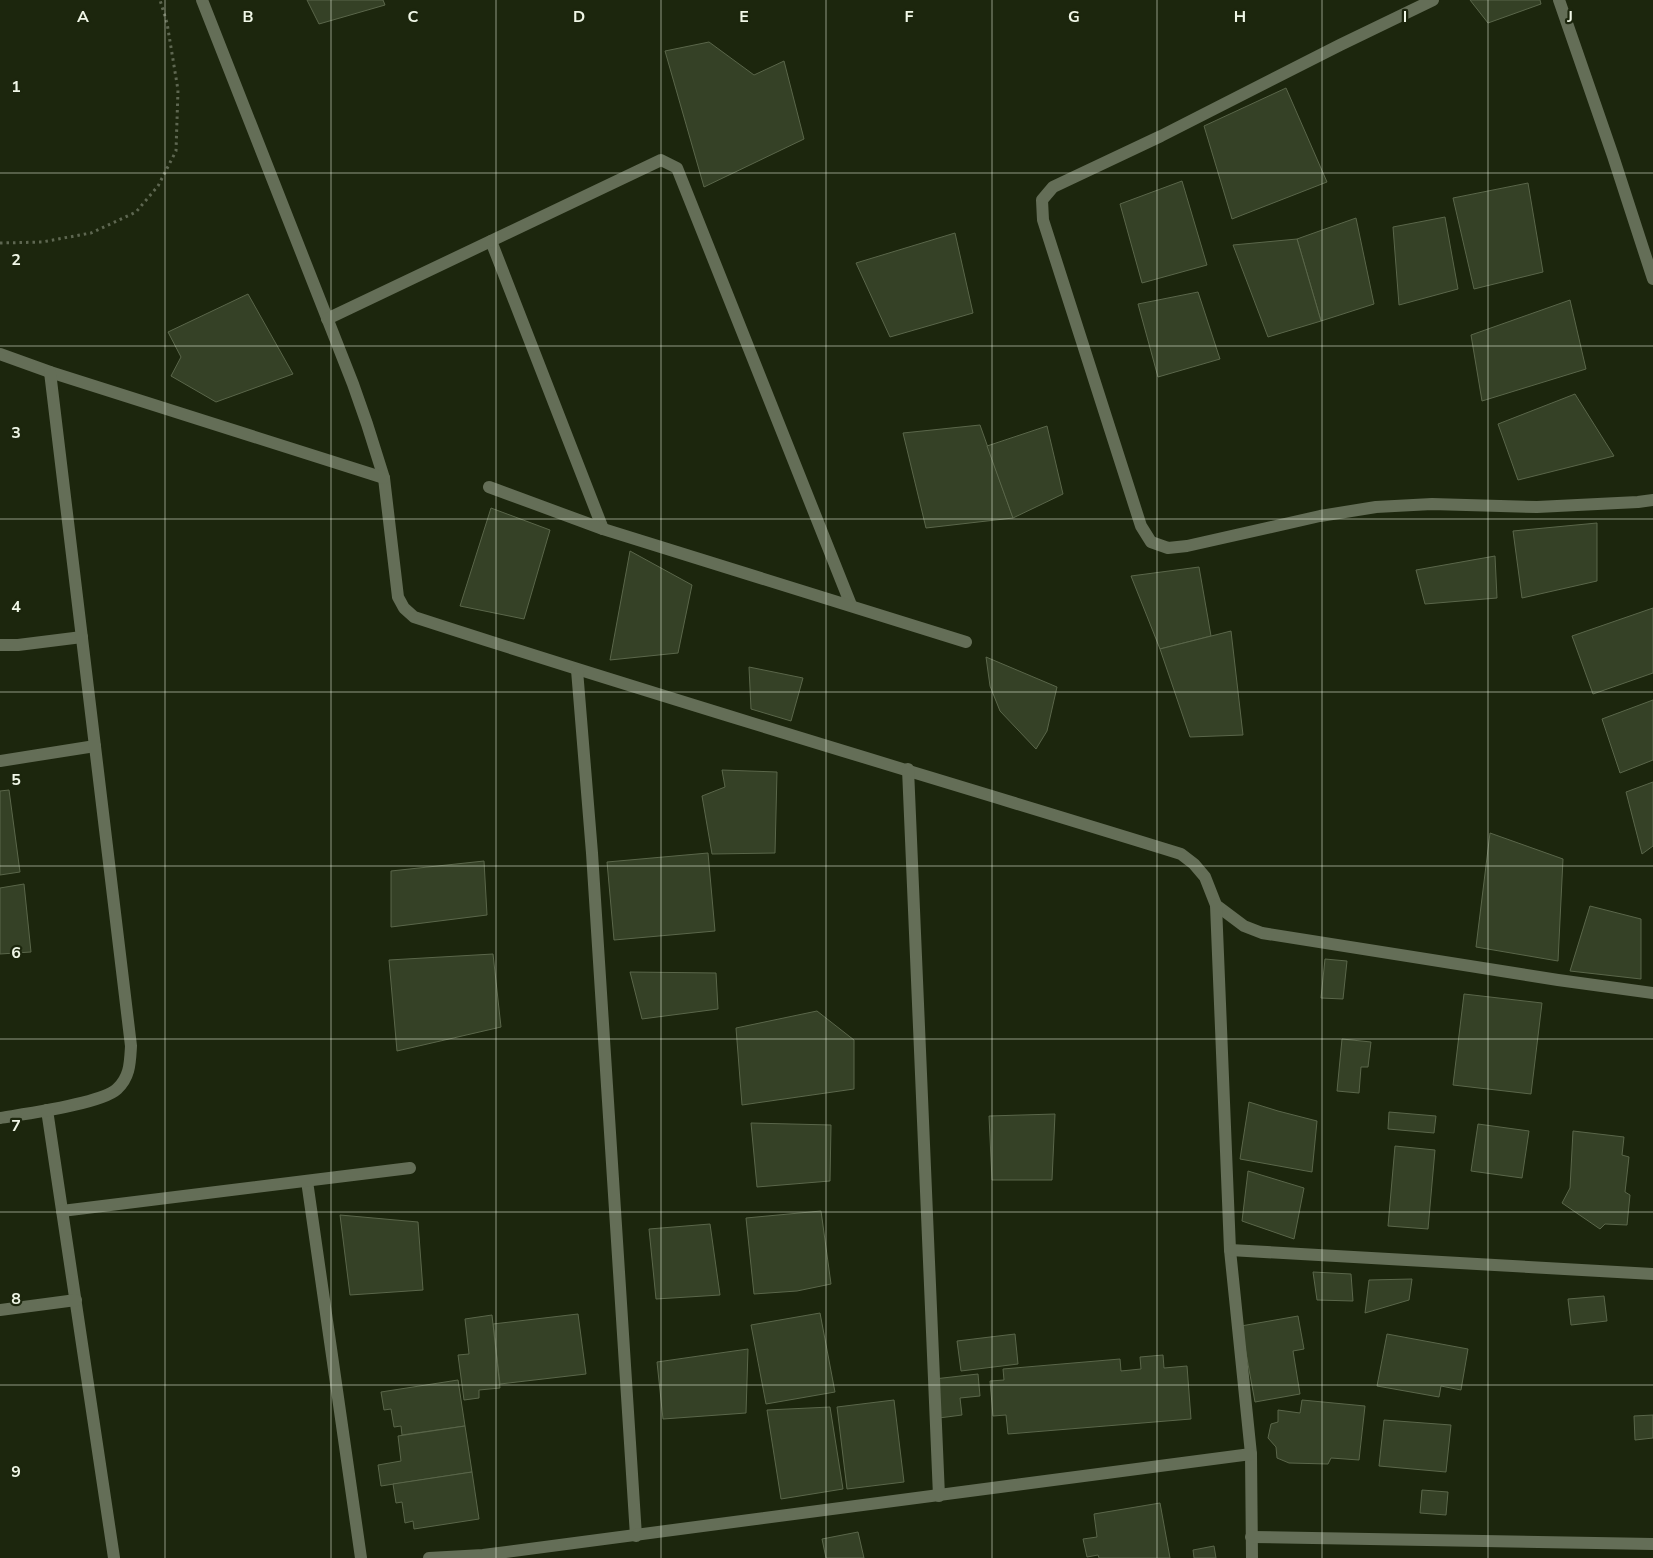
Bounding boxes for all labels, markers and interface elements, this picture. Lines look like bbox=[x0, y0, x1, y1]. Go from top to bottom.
text: A bbox=[77, 6, 89, 28]
text: B bbox=[242, 6, 254, 28]
text: C bbox=[408, 6, 419, 28]
text: D bbox=[573, 6, 585, 28]
text: E bbox=[739, 6, 749, 28]
text: F bbox=[905, 6, 914, 28]
text: G bbox=[1068, 6, 1080, 28]
text: H bbox=[1234, 6, 1246, 28]
text: I bbox=[1403, 6, 1407, 28]
text: J bbox=[1566, 6, 1573, 28]
text: 1 bbox=[11, 76, 21, 98]
text: 2 bbox=[11, 249, 21, 271]
text: 3 bbox=[11, 422, 21, 444]
text: 4 bbox=[11, 596, 21, 618]
text: 5 bbox=[11, 769, 21, 791]
text: 6 bbox=[11, 942, 21, 964]
text: 7 bbox=[11, 1115, 21, 1137]
text: 8 bbox=[11, 1288, 21, 1310]
text: 9 bbox=[11, 1461, 21, 1483]

